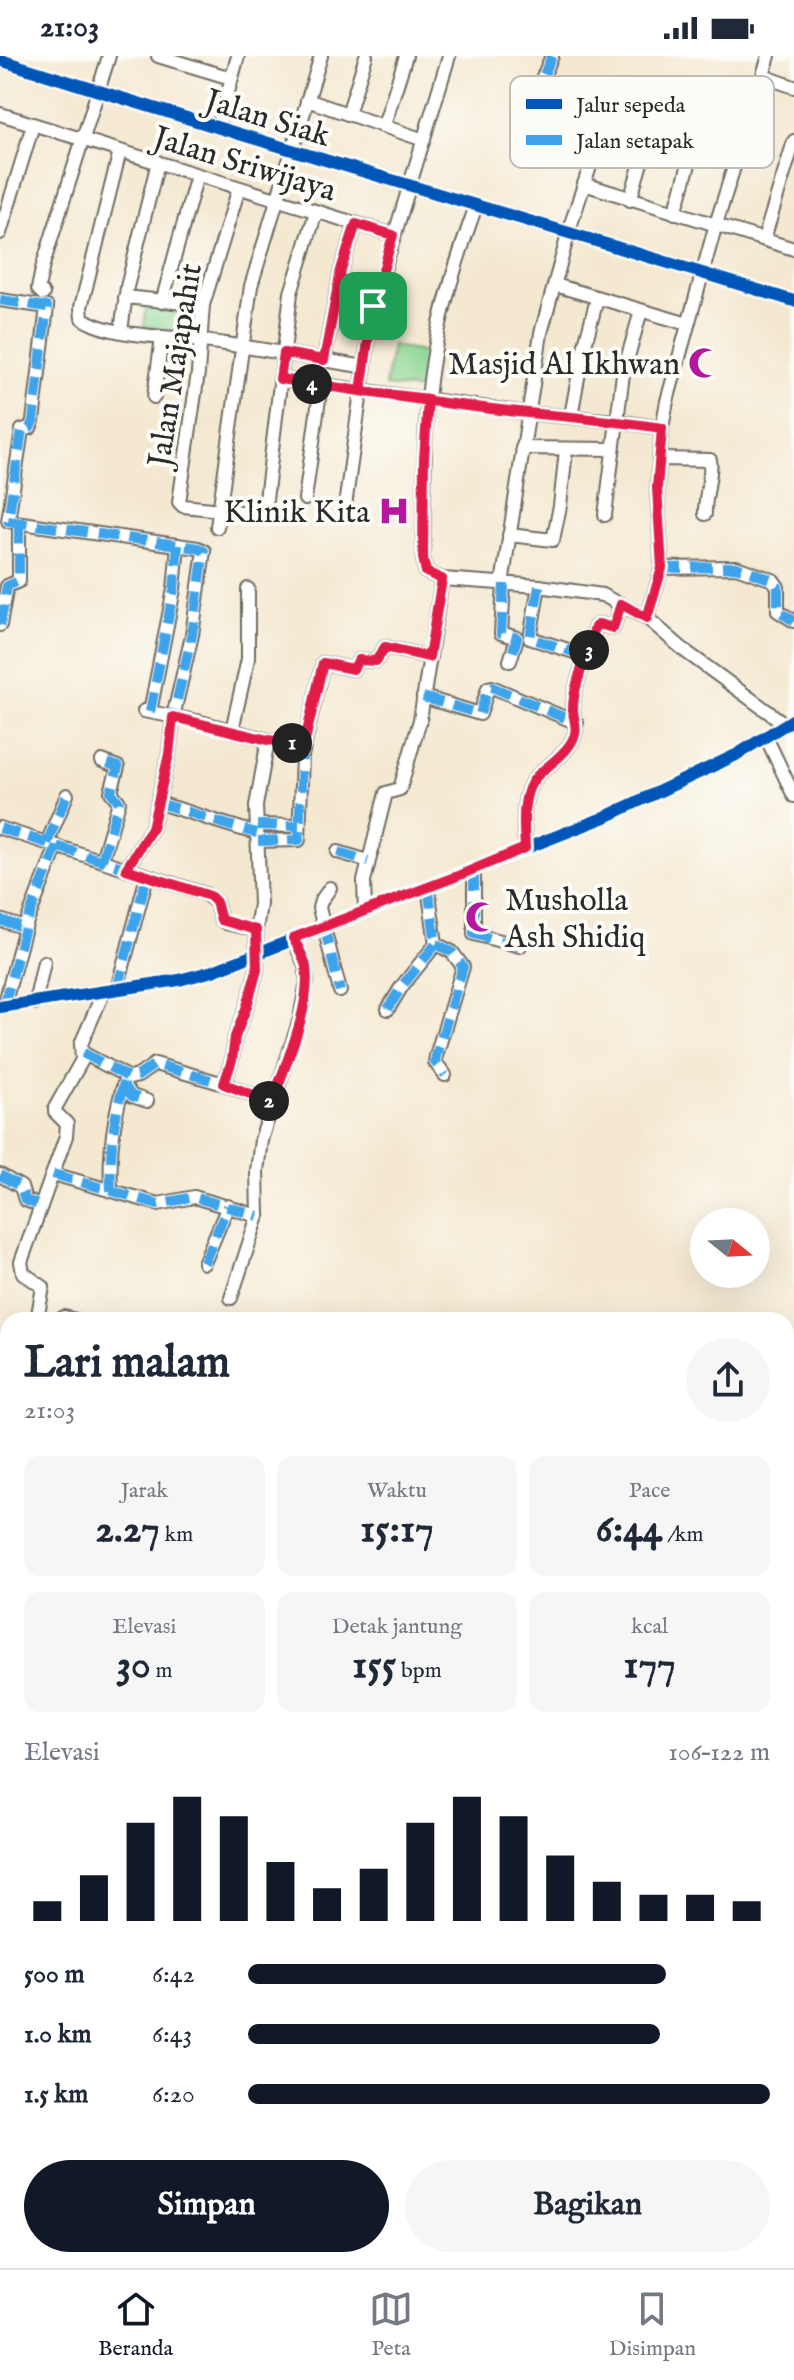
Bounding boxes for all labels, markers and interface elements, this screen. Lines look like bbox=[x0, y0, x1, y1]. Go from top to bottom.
text: 21:03 bbox=[40, 9, 99, 47]
legend bbox=[510, 76, 774, 168]
street label: Jalan Siak bbox=[197, 80, 336, 158]
text: Jalur sepeda bbox=[573, 92, 686, 120]
street label: Jalan Sriwijaya bbox=[145, 117, 341, 213]
text: Jalan setapak bbox=[573, 128, 694, 156]
street label: Jalan Majapahit bbox=[140, 261, 213, 473]
pin bbox=[339, 272, 407, 340]
icon: arrive bbox=[351, 284, 395, 328]
place label: Masjid Al Ikhwan bbox=[448, 345, 680, 386]
mosque icon: Masjid Al Ikhwan bbox=[687, 346, 721, 380]
pin: 4 bbox=[292, 364, 332, 404]
text: 4 bbox=[307, 370, 317, 398]
place label: Klinik Kita bbox=[223, 493, 370, 534]
hospital icon: Klinik Kita bbox=[377, 494, 411, 528]
pin: 3 bbox=[569, 630, 609, 670]
text: 3 bbox=[585, 636, 593, 664]
pin: 1 bbox=[272, 723, 312, 763]
text: 1 bbox=[288, 729, 296, 757]
place label: Musholla Ash Shidiq bbox=[504, 881, 646, 959]
mosque icon: Musholla Ash Shidiq bbox=[464, 900, 498, 934]
pin: 2 bbox=[249, 1081, 289, 1121]
text: 2 bbox=[264, 1087, 274, 1115]
north arrow bbox=[690, 1208, 770, 1288]
map controls bbox=[690, 1208, 770, 1288]
text: Lari malam bbox=[24, 1336, 230, 1392]
button: share bbox=[686, 1338, 770, 1422]
text: 21:03 bbox=[24, 1394, 75, 1427]
text: Jarak bbox=[121, 1477, 168, 1505]
text: Waktu bbox=[367, 1477, 427, 1505]
text: Pace bbox=[629, 1477, 670, 1505]
text: 2.27 bbox=[95, 1505, 160, 1556]
text: 15:17 bbox=[360, 1505, 434, 1556]
text: 6:44 bbox=[596, 1505, 662, 1556]
text: km bbox=[160, 1521, 193, 1549]
text: /km bbox=[662, 1521, 704, 1549]
text: Elevasi bbox=[112, 1613, 176, 1641]
text: Detak jantung bbox=[332, 1613, 462, 1641]
text: kcal bbox=[631, 1613, 668, 1641]
text: 30 bbox=[116, 1641, 151, 1692]
text: 155 bbox=[352, 1641, 396, 1692]
text: 177 bbox=[624, 1641, 676, 1692]
text: m bbox=[151, 1657, 173, 1685]
text: bpm bbox=[396, 1657, 442, 1685]
text: Elevasi bbox=[24, 1736, 100, 1769]
text: 106–122 m bbox=[668, 1736, 770, 1769]
text: 500 m bbox=[24, 1958, 85, 1991]
text: 6:42 bbox=[152, 1958, 195, 1991]
text: 1.0 km bbox=[24, 2018, 92, 2051]
text: 6:43 bbox=[152, 2018, 192, 2051]
text: 1.5 km bbox=[24, 2078, 88, 2111]
text: 6:20 bbox=[152, 2078, 195, 2111]
button: Simpan bbox=[24, 2160, 389, 2252]
button: Bagikan bbox=[405, 2160, 770, 2252]
tab: Beranda bbox=[98, 2287, 173, 2363]
tab: Peta bbox=[369, 2287, 413, 2363]
tab: Disimpan bbox=[609, 2287, 696, 2363]

